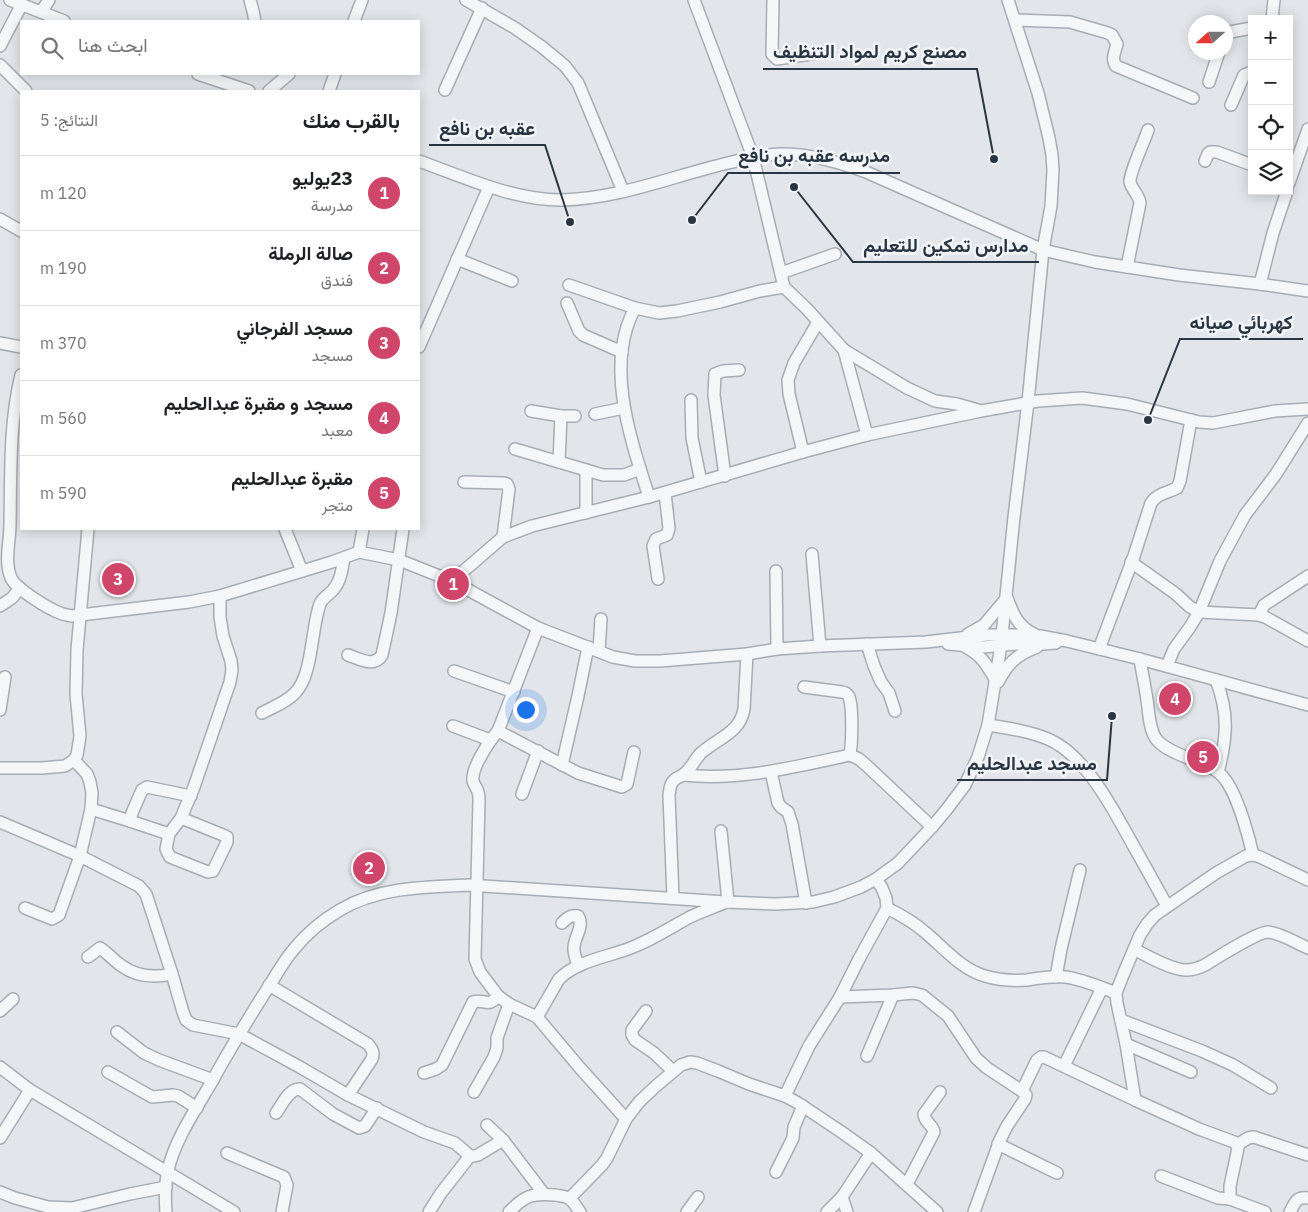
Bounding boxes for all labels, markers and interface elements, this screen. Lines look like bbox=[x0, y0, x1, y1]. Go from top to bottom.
north arrow bbox=[1188, 15, 1233, 60]
map controls bbox=[1248, 15, 1293, 195]
button: + bbox=[1248, 15, 1293, 60]
search box bbox=[20, 20, 420, 75]
text: ابحث هنا bbox=[78, 33, 148, 57]
icon: search bbox=[38, 34, 66, 62]
callout: مصنع كريم لمواد التنظيف bbox=[763, 35, 977, 69]
text: مصنع كريم لمواد التنظيف bbox=[773, 39, 967, 65]
button: − bbox=[1248, 60, 1293, 105]
button: locate bbox=[1248, 105, 1293, 150]
text: بالقرب منك bbox=[303, 106, 400, 134]
text: النتائج: 5 bbox=[40, 110, 98, 130]
callout: عقبه بن نافع bbox=[429, 111, 545, 145]
text: عقبه بن نافع bbox=[439, 116, 535, 142]
callout: مدرسه عقبه بن نافع bbox=[728, 139, 900, 173]
text: مدرسه عقبه بن نافع bbox=[738, 143, 890, 169]
button: layers bbox=[1248, 150, 1293, 195]
text: 23يوليو bbox=[292, 166, 353, 190]
text: 120 m bbox=[40, 183, 87, 203]
text: 1 bbox=[379, 183, 389, 203]
text: مدرسة bbox=[311, 195, 353, 215]
callout: مدارس تمكين للتعليم bbox=[853, 228, 1039, 262]
text: مدارس تمكين للتعليم bbox=[863, 233, 1029, 258]
text: صالة الرملة bbox=[268, 241, 353, 265]
text: 190 m bbox=[40, 258, 87, 278]
text: 2 bbox=[379, 258, 389, 278]
text: فندق bbox=[321, 270, 353, 290]
callout: كهربائي صيانه bbox=[1180, 305, 1303, 339]
text: كهربائي صيانه bbox=[1189, 310, 1293, 339]
text: مسجد الفرجاني bbox=[237, 316, 353, 340]
text: 370 m bbox=[40, 333, 87, 353]
text: 3 bbox=[379, 333, 389, 353]
text: مسجد bbox=[312, 345, 353, 365]
text: مسجد و مقبرة عبدالحليم bbox=[164, 391, 353, 415]
text: 560 m bbox=[40, 408, 87, 428]
text: 4 bbox=[379, 408, 389, 428]
text: معبد bbox=[321, 420, 353, 440]
text: مقبرة عبدالحليم bbox=[231, 466, 353, 490]
text: 590 m bbox=[40, 483, 87, 503]
text: 5 bbox=[379, 483, 389, 503]
text: متجر bbox=[322, 495, 353, 515]
pin: 3 bbox=[102, 560, 134, 598]
pin: 1 bbox=[437, 565, 469, 603]
pin: 4 bbox=[1159, 680, 1191, 718]
your location bbox=[513, 697, 539, 723]
pin: 5 bbox=[1187, 738, 1219, 776]
callout: مسجد عبدالحليم bbox=[957, 746, 1107, 780]
text: مسجد عبدالحليم bbox=[967, 751, 1097, 776]
pin: 2 bbox=[353, 849, 385, 887]

